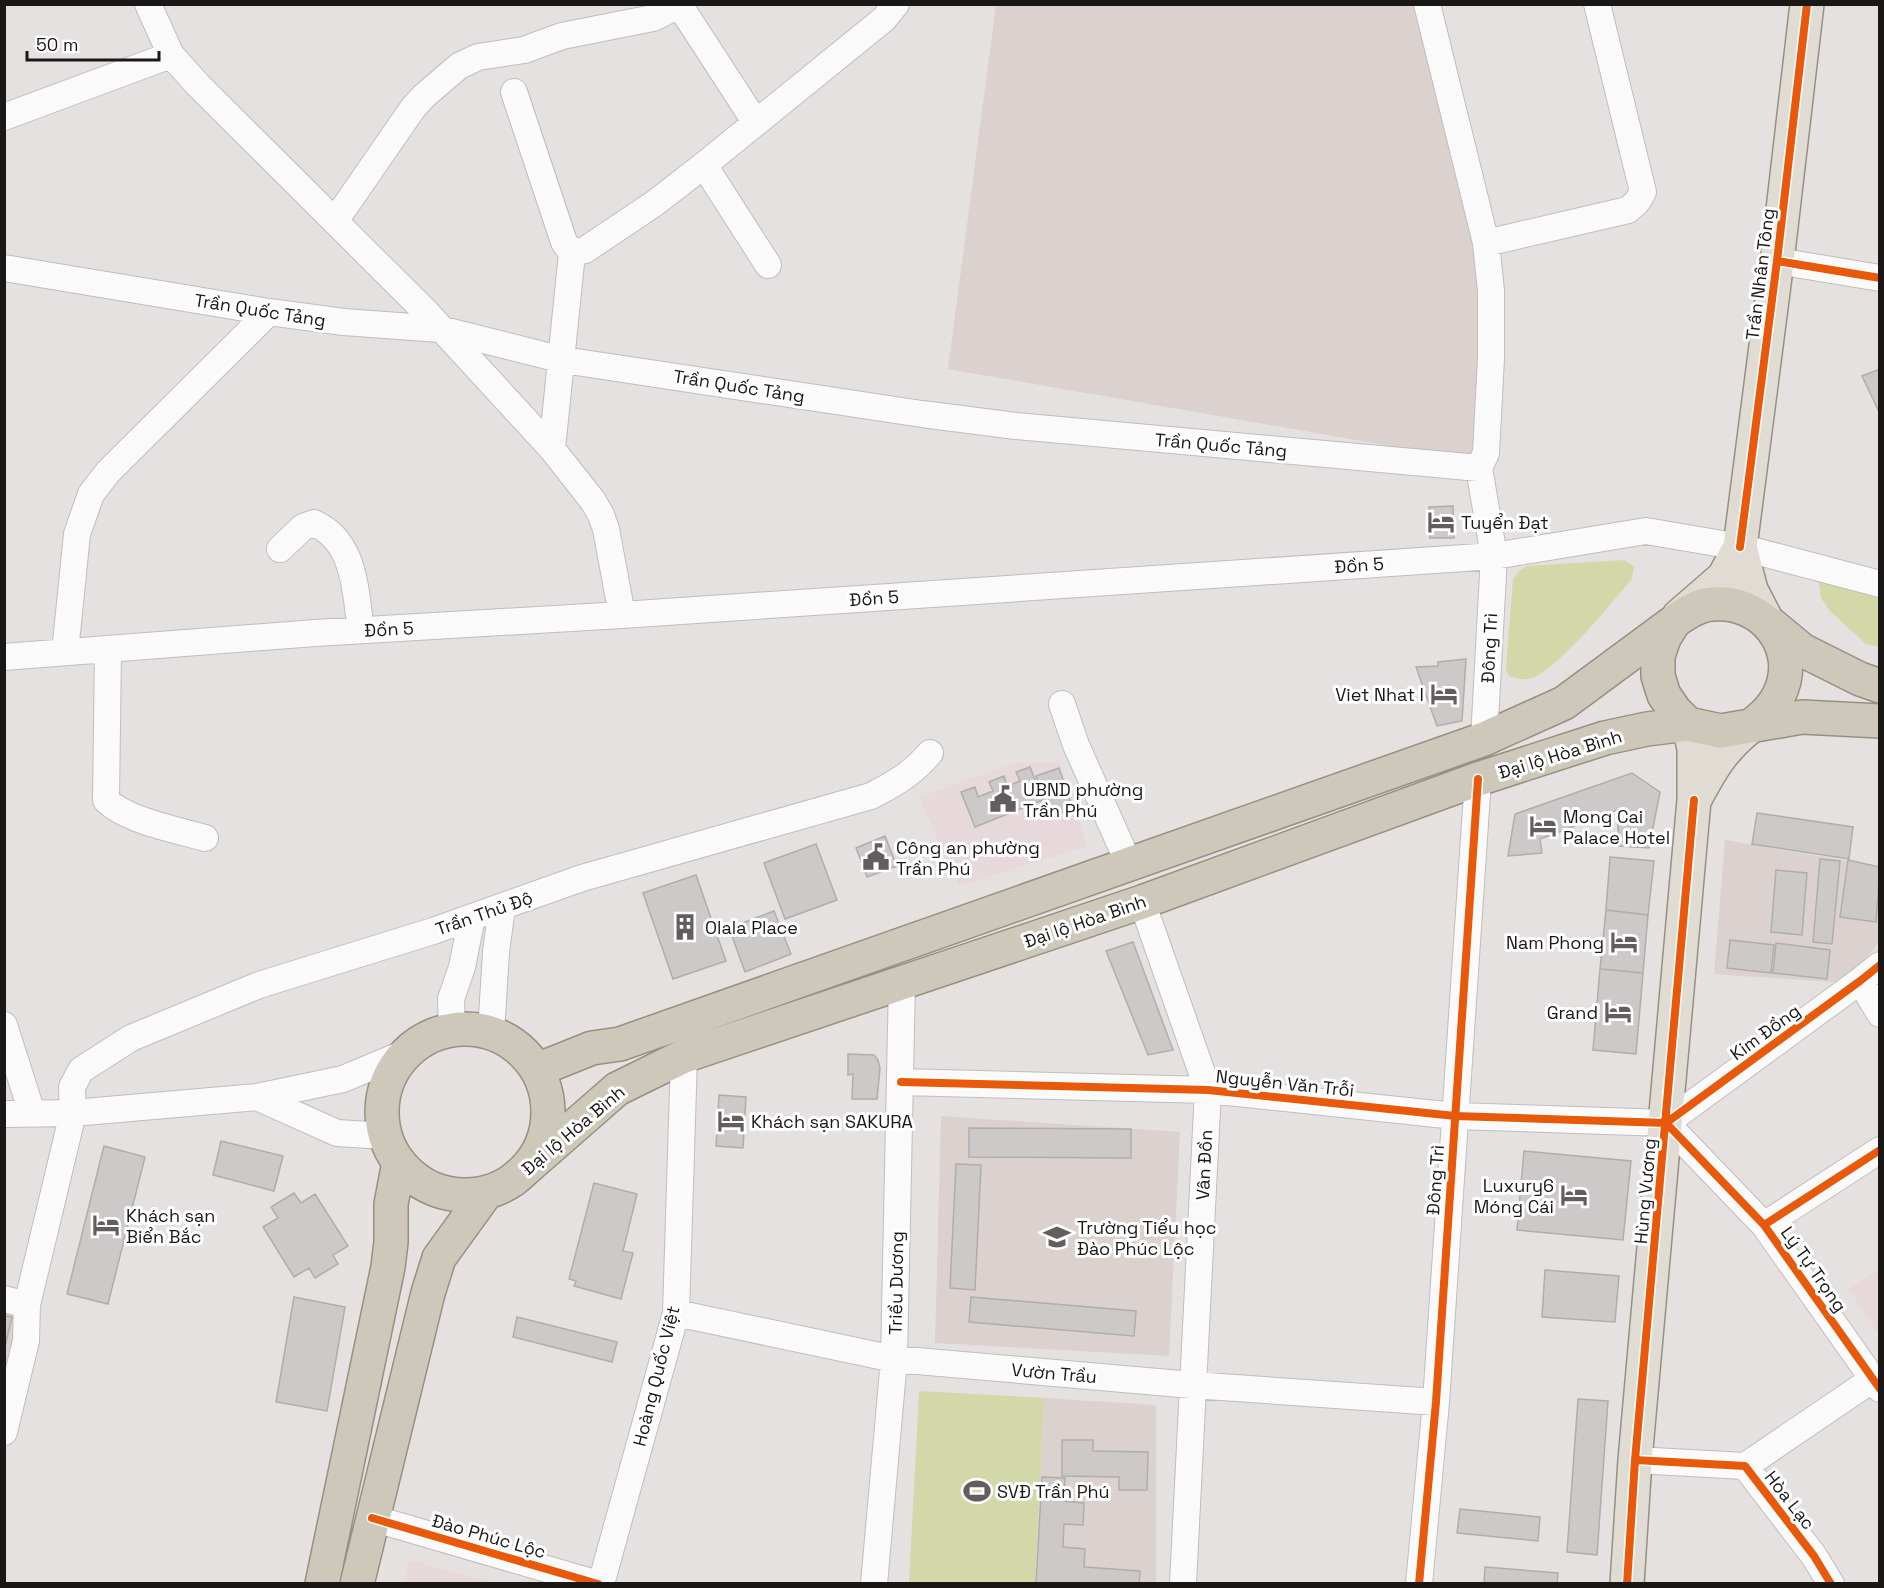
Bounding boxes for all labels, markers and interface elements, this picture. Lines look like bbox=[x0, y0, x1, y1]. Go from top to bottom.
scale bar bbox=[27, 24, 159, 62]
text: 50 m bbox=[36, 33, 78, 56]
street label: Trần Nhân Tông bbox=[1740, 207, 1780, 341]
street label: Trần Quốc Tảng bbox=[193, 288, 327, 332]
street label: Trần Quốc Tảng bbox=[672, 364, 806, 408]
street label: Trần Quốc Tảng bbox=[1154, 428, 1288, 462]
hotel icon: Tuyển Đạt bbox=[1426, 507, 1456, 537]
place label: Tuyển Đạt bbox=[1461, 511, 1549, 534]
street label: Đồn 5 bbox=[1334, 552, 1384, 578]
street label: Đồn 5 bbox=[849, 585, 899, 611]
street label: Đông Trì bbox=[1476, 612, 1502, 684]
street label: Đồn 5 bbox=[364, 616, 414, 642]
hotel icon: Viet Nhat I bbox=[1429, 679, 1459, 709]
place label: Viet Nhat I bbox=[1335, 683, 1424, 706]
street label: Đại lộ Hòa Bình bbox=[1496, 724, 1624, 784]
place label: UBND phường Trần Phú bbox=[1023, 778, 1143, 822]
public building icon: UBND phường Trần Phú bbox=[988, 784, 1018, 814]
place label: Mong Cai Palace Hotel bbox=[1563, 805, 1670, 849]
hotel icon: Mong Cai Palace Hotel bbox=[1528, 811, 1558, 841]
place label: Công an phường Trần Phú bbox=[896, 836, 1040, 880]
public building icon: Công an phường Trần Phú bbox=[861, 842, 891, 872]
street label: Trần Thủ Độ bbox=[432, 886, 536, 940]
street label: Đại lộ Hòa Bình bbox=[1021, 889, 1149, 953]
building icon: Olala Place bbox=[670, 912, 700, 942]
place label: Olala Place bbox=[705, 916, 798, 939]
hotel icon: Nam Phong bbox=[1609, 927, 1639, 957]
place label: Nam Phong bbox=[1506, 931, 1604, 954]
hotel icon: Grand bbox=[1603, 997, 1633, 1027]
street label: Kim Đồng bbox=[1725, 999, 1805, 1065]
place label: Grand bbox=[1547, 1001, 1598, 1024]
street label: Nguyễn Văn Trỗi bbox=[1215, 1064, 1355, 1102]
street label: Đại lộ Hòa Bình bbox=[517, 1080, 629, 1180]
hotel icon: Khách sạn SAKURA bbox=[716, 1106, 746, 1136]
place label: Khách sạn SAKURA bbox=[751, 1110, 913, 1133]
street label: Vân Đồn bbox=[1191, 1129, 1217, 1201]
street label: Hùng Vương bbox=[1629, 1137, 1661, 1245]
street label: Đông Trì bbox=[1421, 1144, 1449, 1216]
place label: Luxury6 Móng Cái bbox=[1474, 1174, 1554, 1218]
hotel icon: Luxury6 Móng Cái bbox=[1559, 1180, 1589, 1210]
place label: Khách sạn Biển Bắc bbox=[126, 1204, 215, 1248]
hotel icon: Khách sạn Biển Bắc bbox=[91, 1210, 121, 1240]
place label: Trường Tiểu học Đào Phúc Lộc bbox=[1077, 1216, 1217, 1260]
school or university icon: Trường Tiểu học Đào Phúc Lộc bbox=[1042, 1222, 1072, 1252]
street label: Lý Tự Trọng bbox=[1776, 1222, 1852, 1316]
street label: Triều Dương bbox=[884, 1231, 908, 1335]
street label: Hoàng Quốc Việt bbox=[627, 1303, 685, 1449]
street label: Vườn Trầu bbox=[1010, 1358, 1098, 1388]
street label: Hòa Lạc bbox=[1760, 1466, 1820, 1534]
sports icon: SVĐ Trần Phú bbox=[962, 1476, 992, 1506]
place label: SVĐ Trần Phú bbox=[997, 1480, 1109, 1503]
street label: Đào Phúc Lộc bbox=[429, 1509, 549, 1563]

